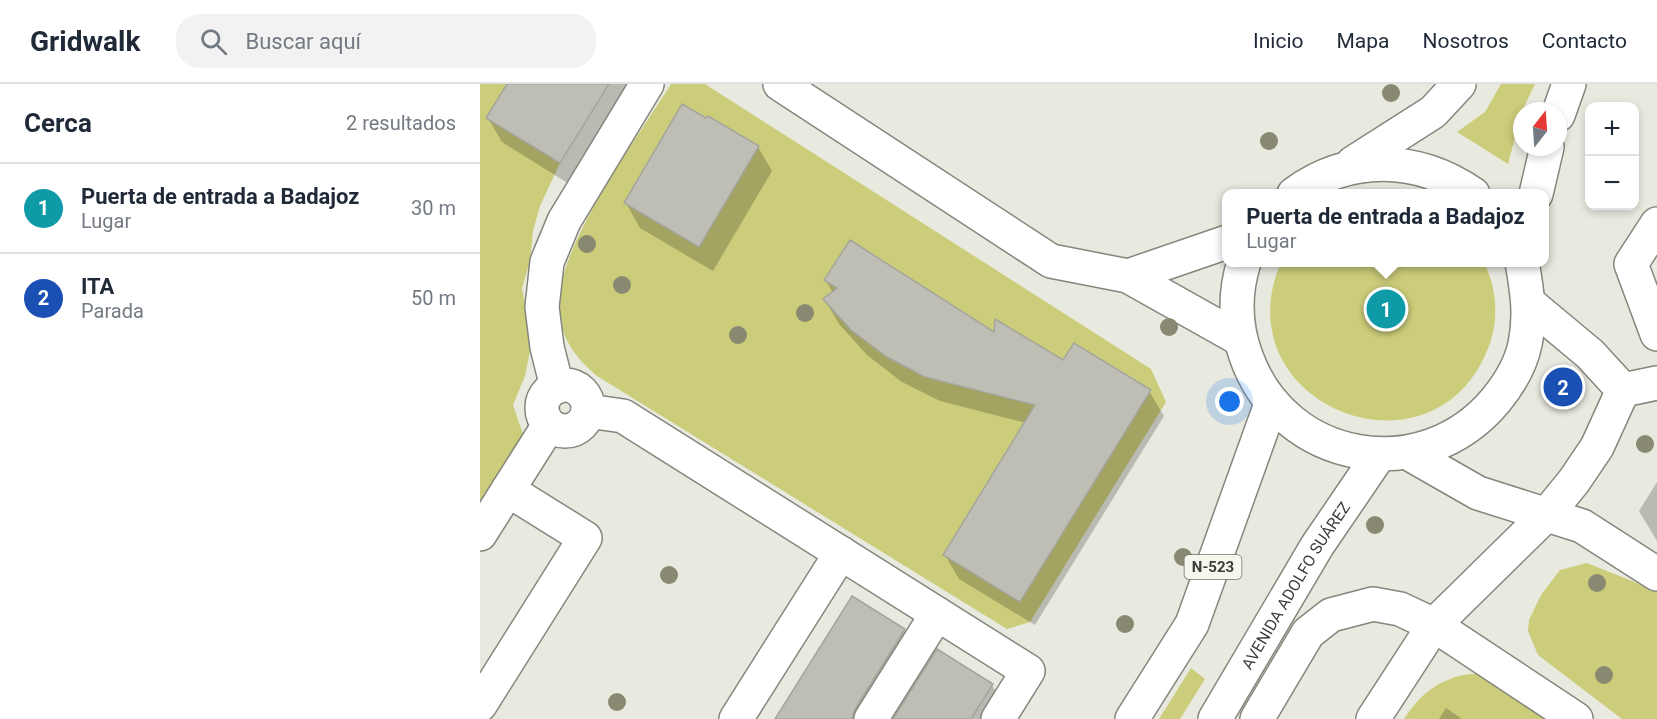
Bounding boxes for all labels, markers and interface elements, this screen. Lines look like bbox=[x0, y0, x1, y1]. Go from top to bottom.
search box bbox=[176, 14, 596, 68]
text: Gridwalk bbox=[30, 25, 140, 58]
icon: search bbox=[197, 25, 230, 58]
text: Buscar aquí bbox=[245, 29, 361, 54]
text: Inicio bbox=[1253, 29, 1303, 53]
text: Mapa bbox=[1336, 29, 1389, 53]
text: Nosotros bbox=[1422, 29, 1509, 53]
text: Contacto bbox=[1542, 29, 1627, 53]
north arrow bbox=[1513, 102, 1567, 156]
map controls bbox=[1585, 102, 1639, 210]
button: + bbox=[1585, 102, 1639, 156]
text: Cerca bbox=[24, 108, 92, 138]
text: 2 resultados bbox=[346, 111, 456, 135]
button: − bbox=[1585, 156, 1639, 210]
text: Puerta de entrada a Badajoz bbox=[81, 184, 360, 209]
popup bbox=[1222, 189, 1549, 267]
text: 1 bbox=[38, 196, 49, 220]
text: 30 m bbox=[411, 196, 456, 220]
text: Puerta de entrada a Badajoz bbox=[1246, 204, 1525, 229]
text: Lugar bbox=[81, 209, 131, 233]
text: Lugar bbox=[1246, 229, 1296, 253]
text: ITA bbox=[81, 274, 114, 299]
text: 2 bbox=[38, 286, 49, 310]
text: 50 m bbox=[411, 286, 456, 310]
pin: 1 bbox=[1366, 286, 1406, 332]
text: Parada bbox=[81, 299, 144, 323]
pin: 2 bbox=[1544, 364, 1582, 410]
your location bbox=[1215, 387, 1244, 416]
street label: AVENIDA ADOLFO SUÁREZ bbox=[1237, 498, 1354, 672]
road number: N-523 bbox=[1184, 555, 1242, 579]

